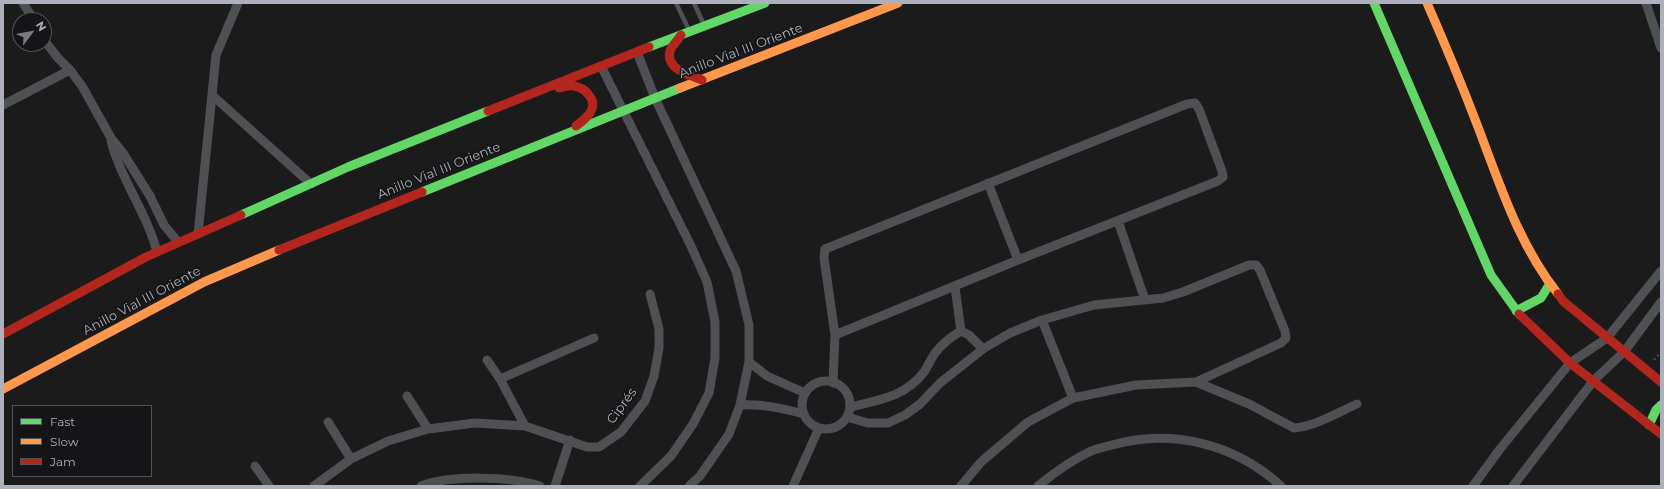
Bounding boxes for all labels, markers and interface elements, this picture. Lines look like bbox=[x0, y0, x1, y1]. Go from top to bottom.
north arrow bbox=[12, 12, 52, 52]
text: N bbox=[33, 19, 50, 34]
street label: Anillo Vial III Oriente bbox=[677, 20, 805, 82]
street label: Anillo Vial III Oriente bbox=[375, 139, 503, 203]
street label: Anillo Vial III Oriente bbox=[80, 263, 204, 339]
street label: Ciprés bbox=[604, 385, 640, 427]
legend bbox=[12, 405, 152, 477]
text: Fast bbox=[50, 414, 75, 429]
text: Slow bbox=[50, 434, 79, 449]
text: Jam bbox=[50, 454, 76, 469]

